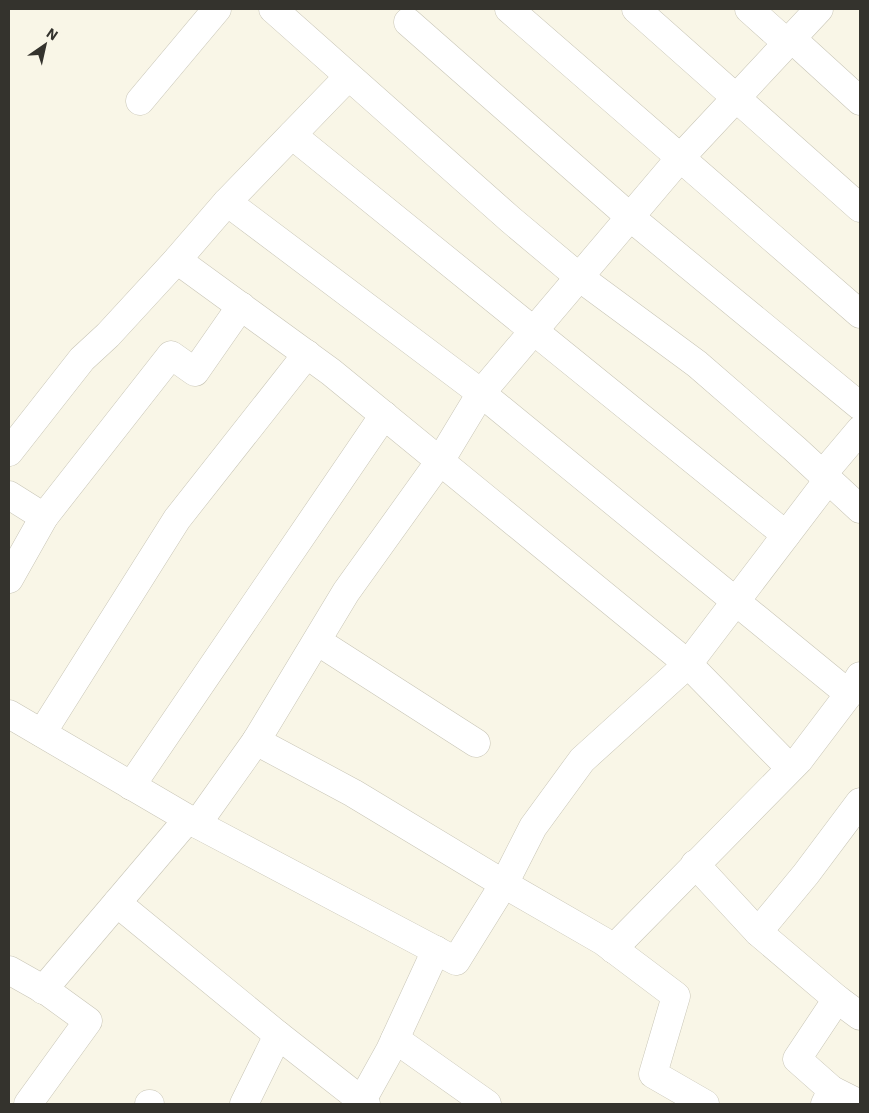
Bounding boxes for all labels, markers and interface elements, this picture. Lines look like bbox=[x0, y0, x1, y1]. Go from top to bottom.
north arrow bbox=[20, 20, 70, 70]
text: N bbox=[43, 24, 62, 45]

